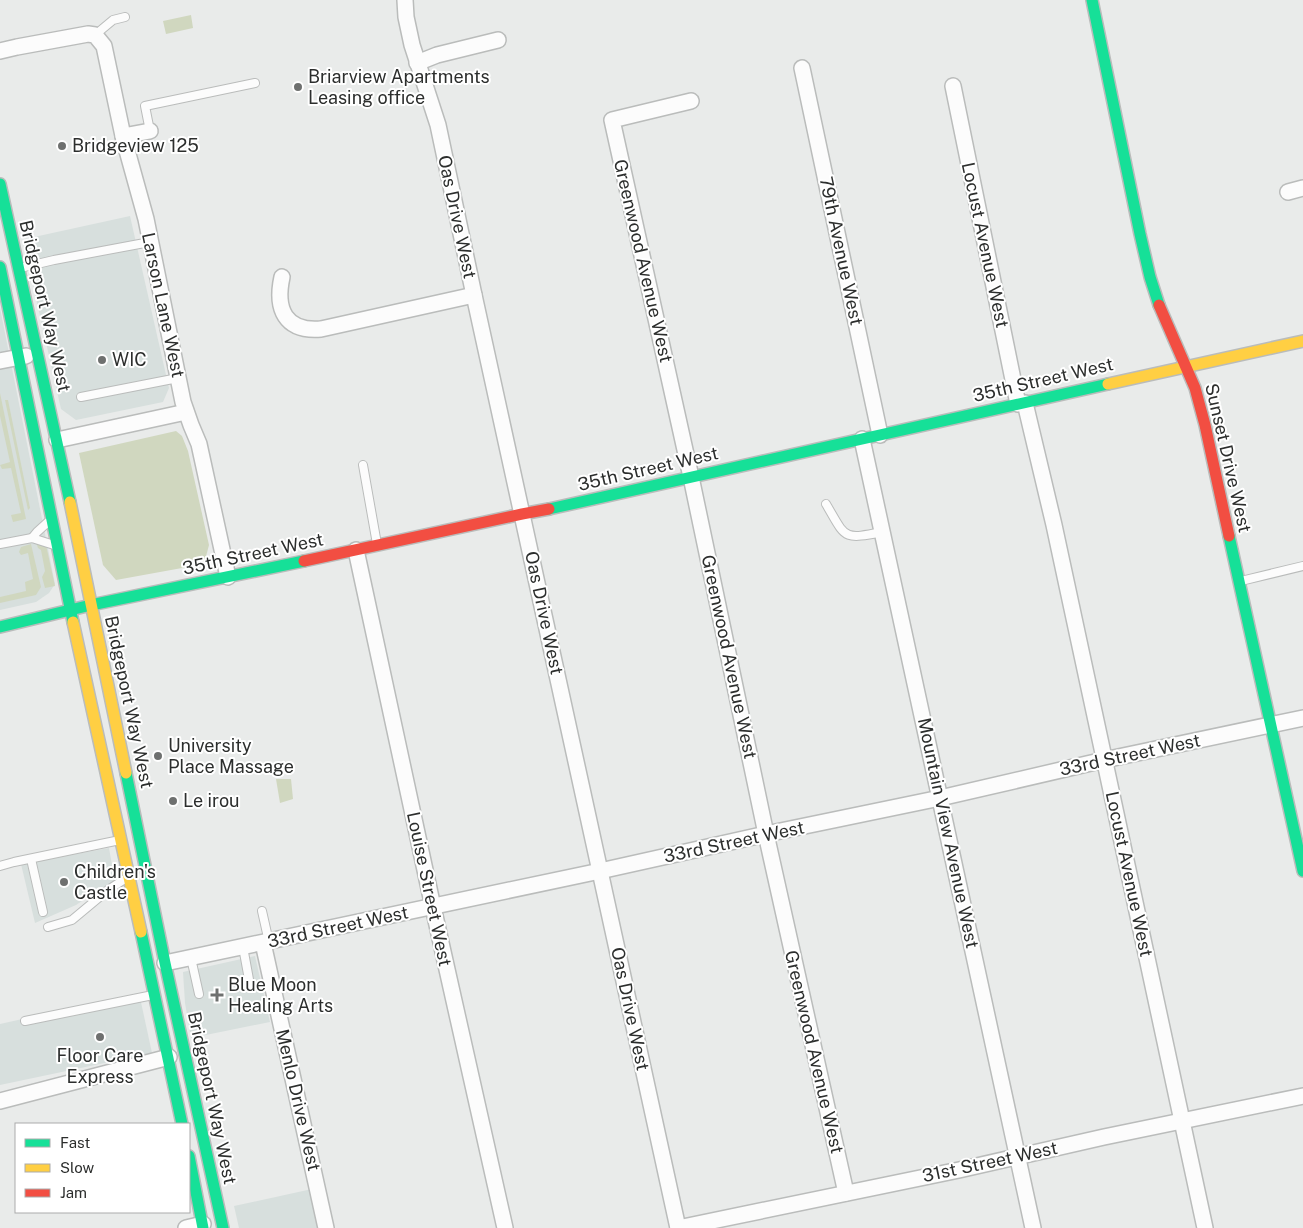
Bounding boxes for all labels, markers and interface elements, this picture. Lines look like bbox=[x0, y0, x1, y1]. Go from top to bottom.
place label: Briarview Apartments Leasing office bbox=[308, 66, 490, 108]
marker: Briarview Apartments Leasing office bbox=[292, 81, 304, 93]
place label: Bridgeview 125 bbox=[72, 135, 199, 156]
marker: Bridgeview 125 bbox=[56, 140, 68, 152]
street label: Oas Drive West bbox=[434, 153, 481, 281]
street label: Greenwood Avenue West bbox=[610, 157, 677, 365]
street label: Locust Avenue West bbox=[958, 160, 1013, 330]
street label: 79th Avenue West bbox=[815, 175, 868, 327]
street label: Bridgeport Way West bbox=[15, 218, 76, 394]
street label: Larson Lane West bbox=[138, 230, 189, 379]
place label: WIC bbox=[112, 349, 147, 370]
street label: 35th Street West bbox=[971, 353, 1115, 406]
marker: WIC bbox=[96, 354, 108, 366]
street label: Sunset Drive West bbox=[1201, 381, 1256, 535]
street label: 35th Street West bbox=[576, 442, 720, 495]
street label: 35th Street West bbox=[181, 528, 325, 579]
street label: Oas Drive West bbox=[521, 549, 568, 677]
street label: Greenwood Avenue West bbox=[698, 553, 761, 761]
street label: Bridgeport Way West bbox=[101, 614, 158, 790]
street label: Mountain View Avenue West bbox=[914, 716, 983, 950]
street label: 33rd Street West bbox=[1058, 729, 1202, 780]
place label: University Place Massage bbox=[168, 735, 294, 777]
marker: University Place Massage bbox=[152, 750, 164, 762]
street label: Locust Avenue West bbox=[1102, 789, 1157, 959]
place label: Le irou bbox=[183, 790, 240, 811]
marker: Le irou bbox=[167, 795, 179, 807]
street label: Louise Street West bbox=[403, 810, 456, 968]
street label: 33rd Street West bbox=[662, 816, 806, 867]
place label: Children's Castle bbox=[74, 861, 156, 903]
marker: Children's Castle bbox=[58, 876, 70, 888]
street label: 33rd Street West bbox=[266, 901, 410, 952]
street label: Oas Drive West bbox=[607, 945, 654, 1073]
street label: Greenwood Avenue West bbox=[781, 948, 848, 1156]
place label: Blue Moon Healing Arts bbox=[228, 974, 333, 1016]
marker: Blue Moon Healing Arts bbox=[210, 988, 224, 1002]
street label: Bridgeport Way West bbox=[184, 1010, 241, 1186]
street label: Menlo Drive West bbox=[272, 1027, 325, 1173]
marker: Floor Care Express bbox=[94, 1031, 106, 1043]
place label: Floor Care Express bbox=[57, 1045, 143, 1087]
legend bbox=[15, 1123, 190, 1213]
text: Fast bbox=[60, 1134, 90, 1151]
street label: 31st Street West bbox=[920, 1137, 1060, 1186]
text: Slow bbox=[60, 1159, 95, 1176]
text: Jam bbox=[60, 1184, 87, 1201]

